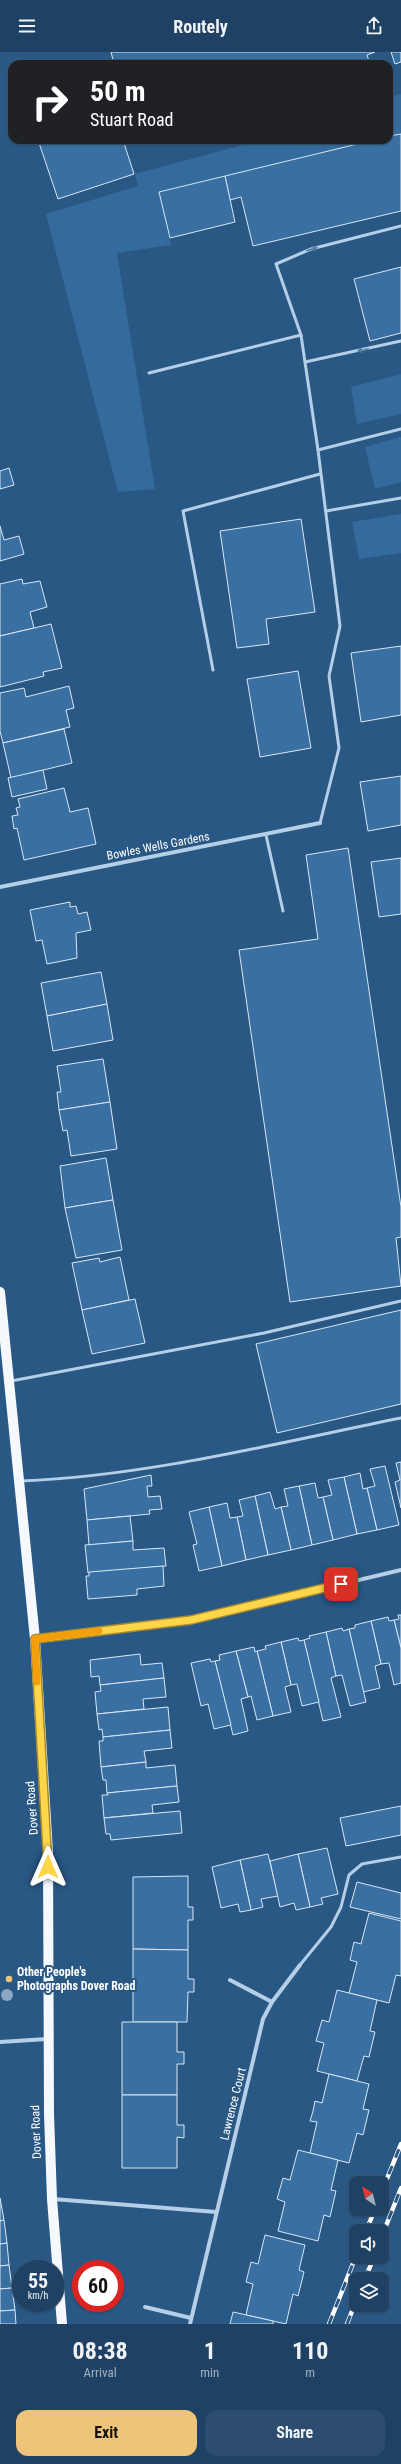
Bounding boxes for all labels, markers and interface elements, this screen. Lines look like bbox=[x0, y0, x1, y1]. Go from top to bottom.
icon: menu bbox=[16, 15, 38, 37]
icon: share bbox=[363, 15, 385, 37]
text: Routely bbox=[173, 16, 228, 37]
text: 50 m bbox=[90, 75, 146, 108]
icon: right bbox=[24, 76, 76, 128]
text: Stuart Road bbox=[90, 109, 174, 130]
one-way arrow bbox=[307, 246, 319, 252]
one-way arrow bbox=[357, 347, 369, 353]
street label: Bowles Wells Gardens bbox=[105, 829, 211, 863]
pin bbox=[324, 1567, 358, 1601]
icon: arrive bbox=[330, 1573, 352, 1595]
street label: Dover Road bbox=[23, 1781, 41, 1835]
position arrow bbox=[27, 1846, 69, 1888]
place label: Other People's Photographs Dover Road bbox=[17, 1965, 135, 1993]
marker: Other People's Photographs Dover Road bbox=[4, 1974, 14, 1984]
street label: Lawrence Court bbox=[217, 2066, 249, 2142]
street label: Dover Road bbox=[28, 2105, 44, 2159]
north arrow bbox=[349, 2176, 389, 2216]
map controls bbox=[349, 2176, 389, 2312]
button: sound bbox=[349, 2224, 389, 2264]
speed limit sign: 60 bbox=[72, 2260, 124, 2312]
text: 55 bbox=[28, 2269, 48, 2293]
button: layers bbox=[349, 2272, 389, 2312]
text: km/h bbox=[28, 2290, 48, 2301]
text: 08:38 bbox=[73, 2337, 128, 2365]
text: 1 bbox=[204, 2337, 216, 2365]
text: 110 bbox=[292, 2337, 328, 2365]
text: Arrival bbox=[84, 2365, 117, 2380]
text: min bbox=[200, 2365, 219, 2380]
text: m bbox=[305, 2365, 315, 2380]
button: Exit bbox=[16, 2410, 197, 2456]
button: Share bbox=[205, 2410, 385, 2456]

